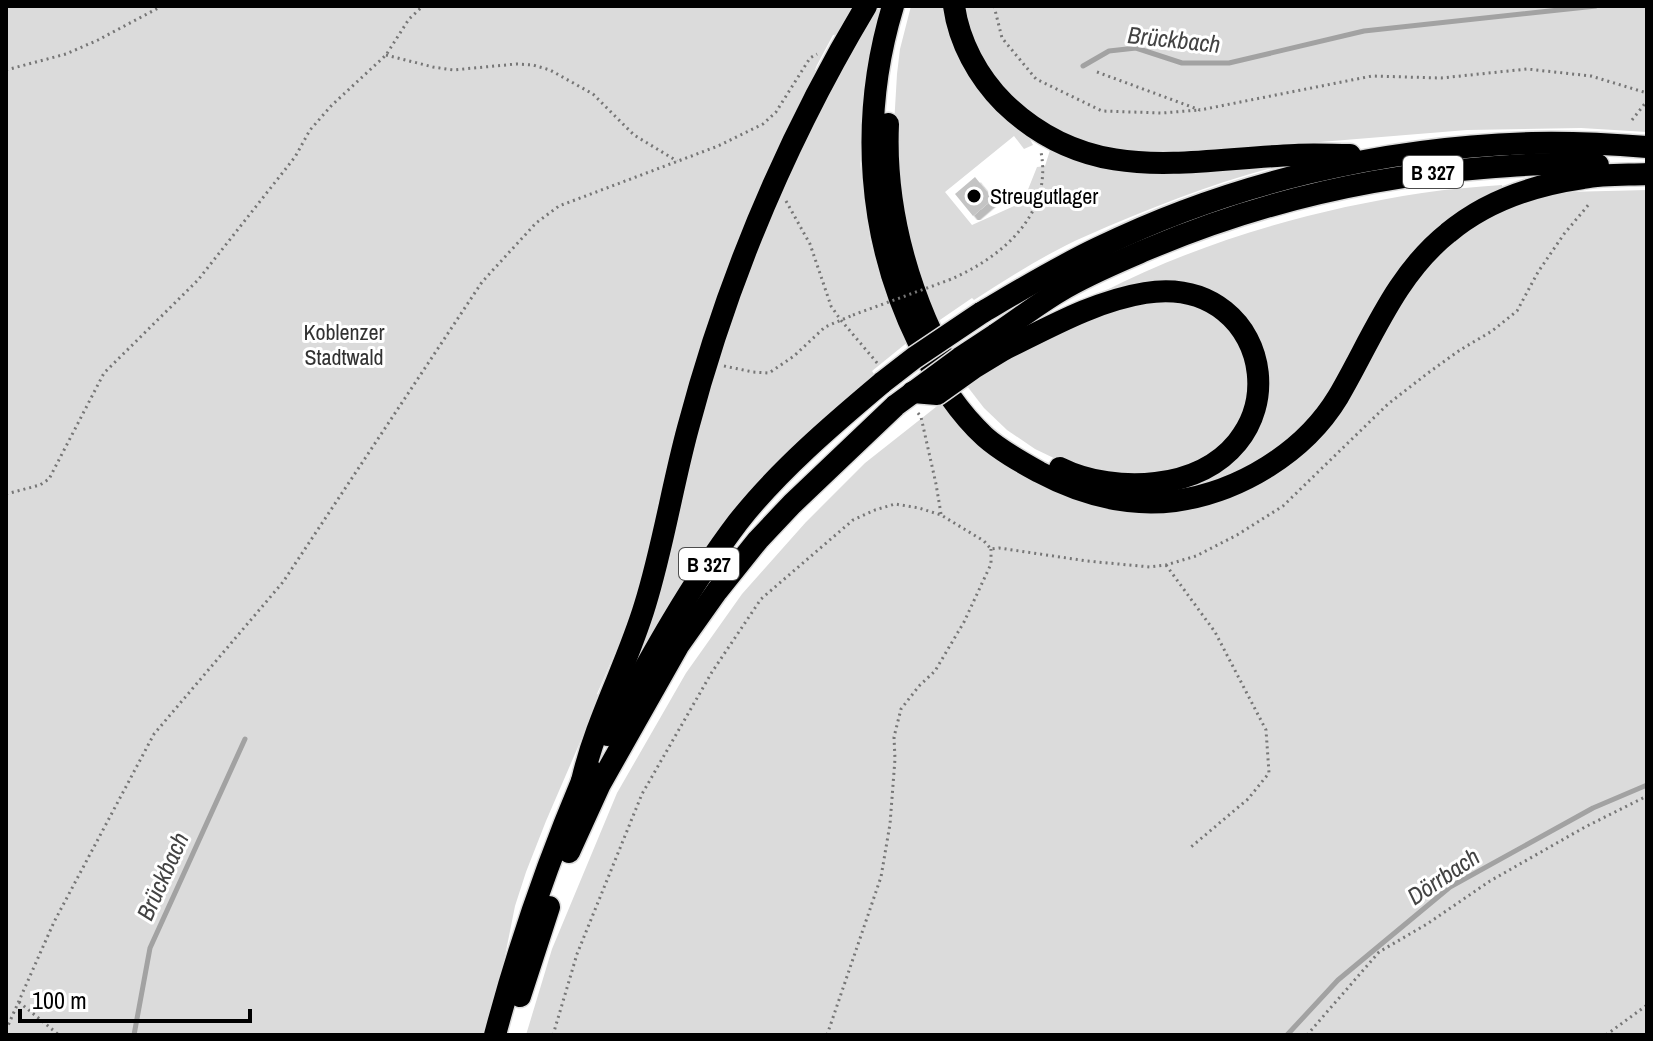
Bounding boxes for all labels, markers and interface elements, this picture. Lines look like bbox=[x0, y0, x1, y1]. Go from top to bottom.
water label: Brückbach bbox=[1126, 18, 1222, 60]
road number: B 327 bbox=[1403, 156, 1463, 188]
place label: Streugutlager bbox=[990, 181, 1098, 211]
marker: Streugutlager bbox=[965, 187, 983, 205]
park label: Koblenzer Stadtwald bbox=[303, 317, 385, 372]
road number: B 327 bbox=[679, 548, 739, 580]
water label: Brückbach bbox=[128, 827, 196, 925]
water label: Dörrbach bbox=[1401, 840, 1485, 912]
scale bar bbox=[20, 973, 250, 1023]
text: 100 m bbox=[32, 984, 87, 1016]

